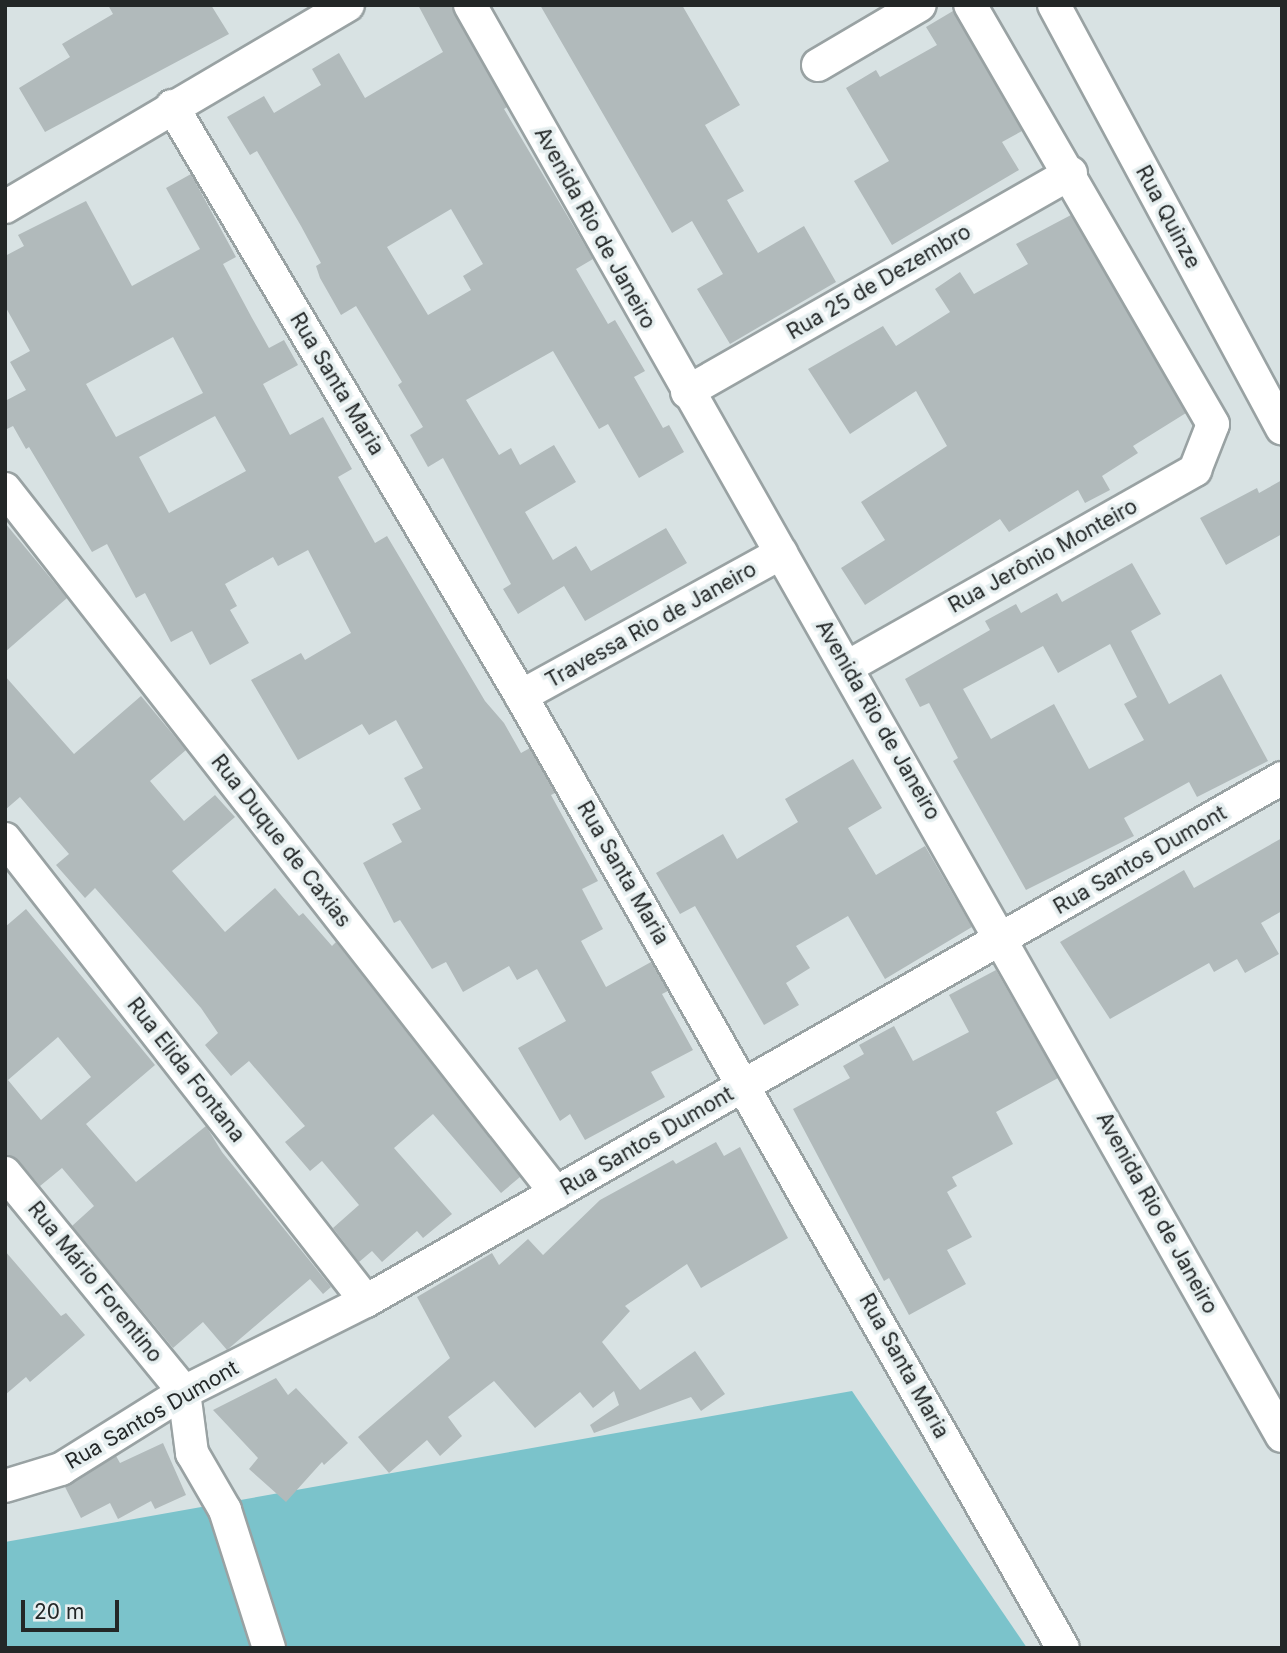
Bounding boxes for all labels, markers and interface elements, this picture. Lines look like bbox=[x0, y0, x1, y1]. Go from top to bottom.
street label: Avenida Rio de Janeiro bbox=[529, 123, 661, 333]
street label: Rua Quinze bbox=[1130, 161, 1206, 273]
street label: Rua 25 de Dezembro bbox=[783, 219, 975, 345]
street label: Rua Santa Maria bbox=[285, 308, 389, 460]
street label: Rua Jerônio Monteiro bbox=[944, 494, 1142, 618]
street label: Travessa Rio de Janeiro bbox=[541, 557, 761, 693]
street label: Avenida Rio de Janeiro bbox=[810, 616, 946, 824]
street label: Rua Duque de Caxias bbox=[206, 750, 356, 932]
street label: Rua Santa Maria bbox=[572, 797, 674, 949]
street label: Rua Santos Dumont bbox=[1049, 800, 1231, 920]
street label: Rua Elida Fontana bbox=[122, 993, 250, 1147]
street label: Rua Santos Dumont bbox=[556, 1081, 738, 1201]
street label: Avenida Rio de Janeiro bbox=[1091, 1108, 1223, 1318]
street label: Rua Mário Forentino bbox=[22, 1197, 168, 1367]
street label: Rua Santa Maria bbox=[854, 1289, 954, 1443]
street label: Rua Santos Dumont bbox=[61, 1355, 243, 1475]
scale bar bbox=[24, 1586, 122, 1630]
text: 20 m bbox=[34, 1599, 84, 1624]

